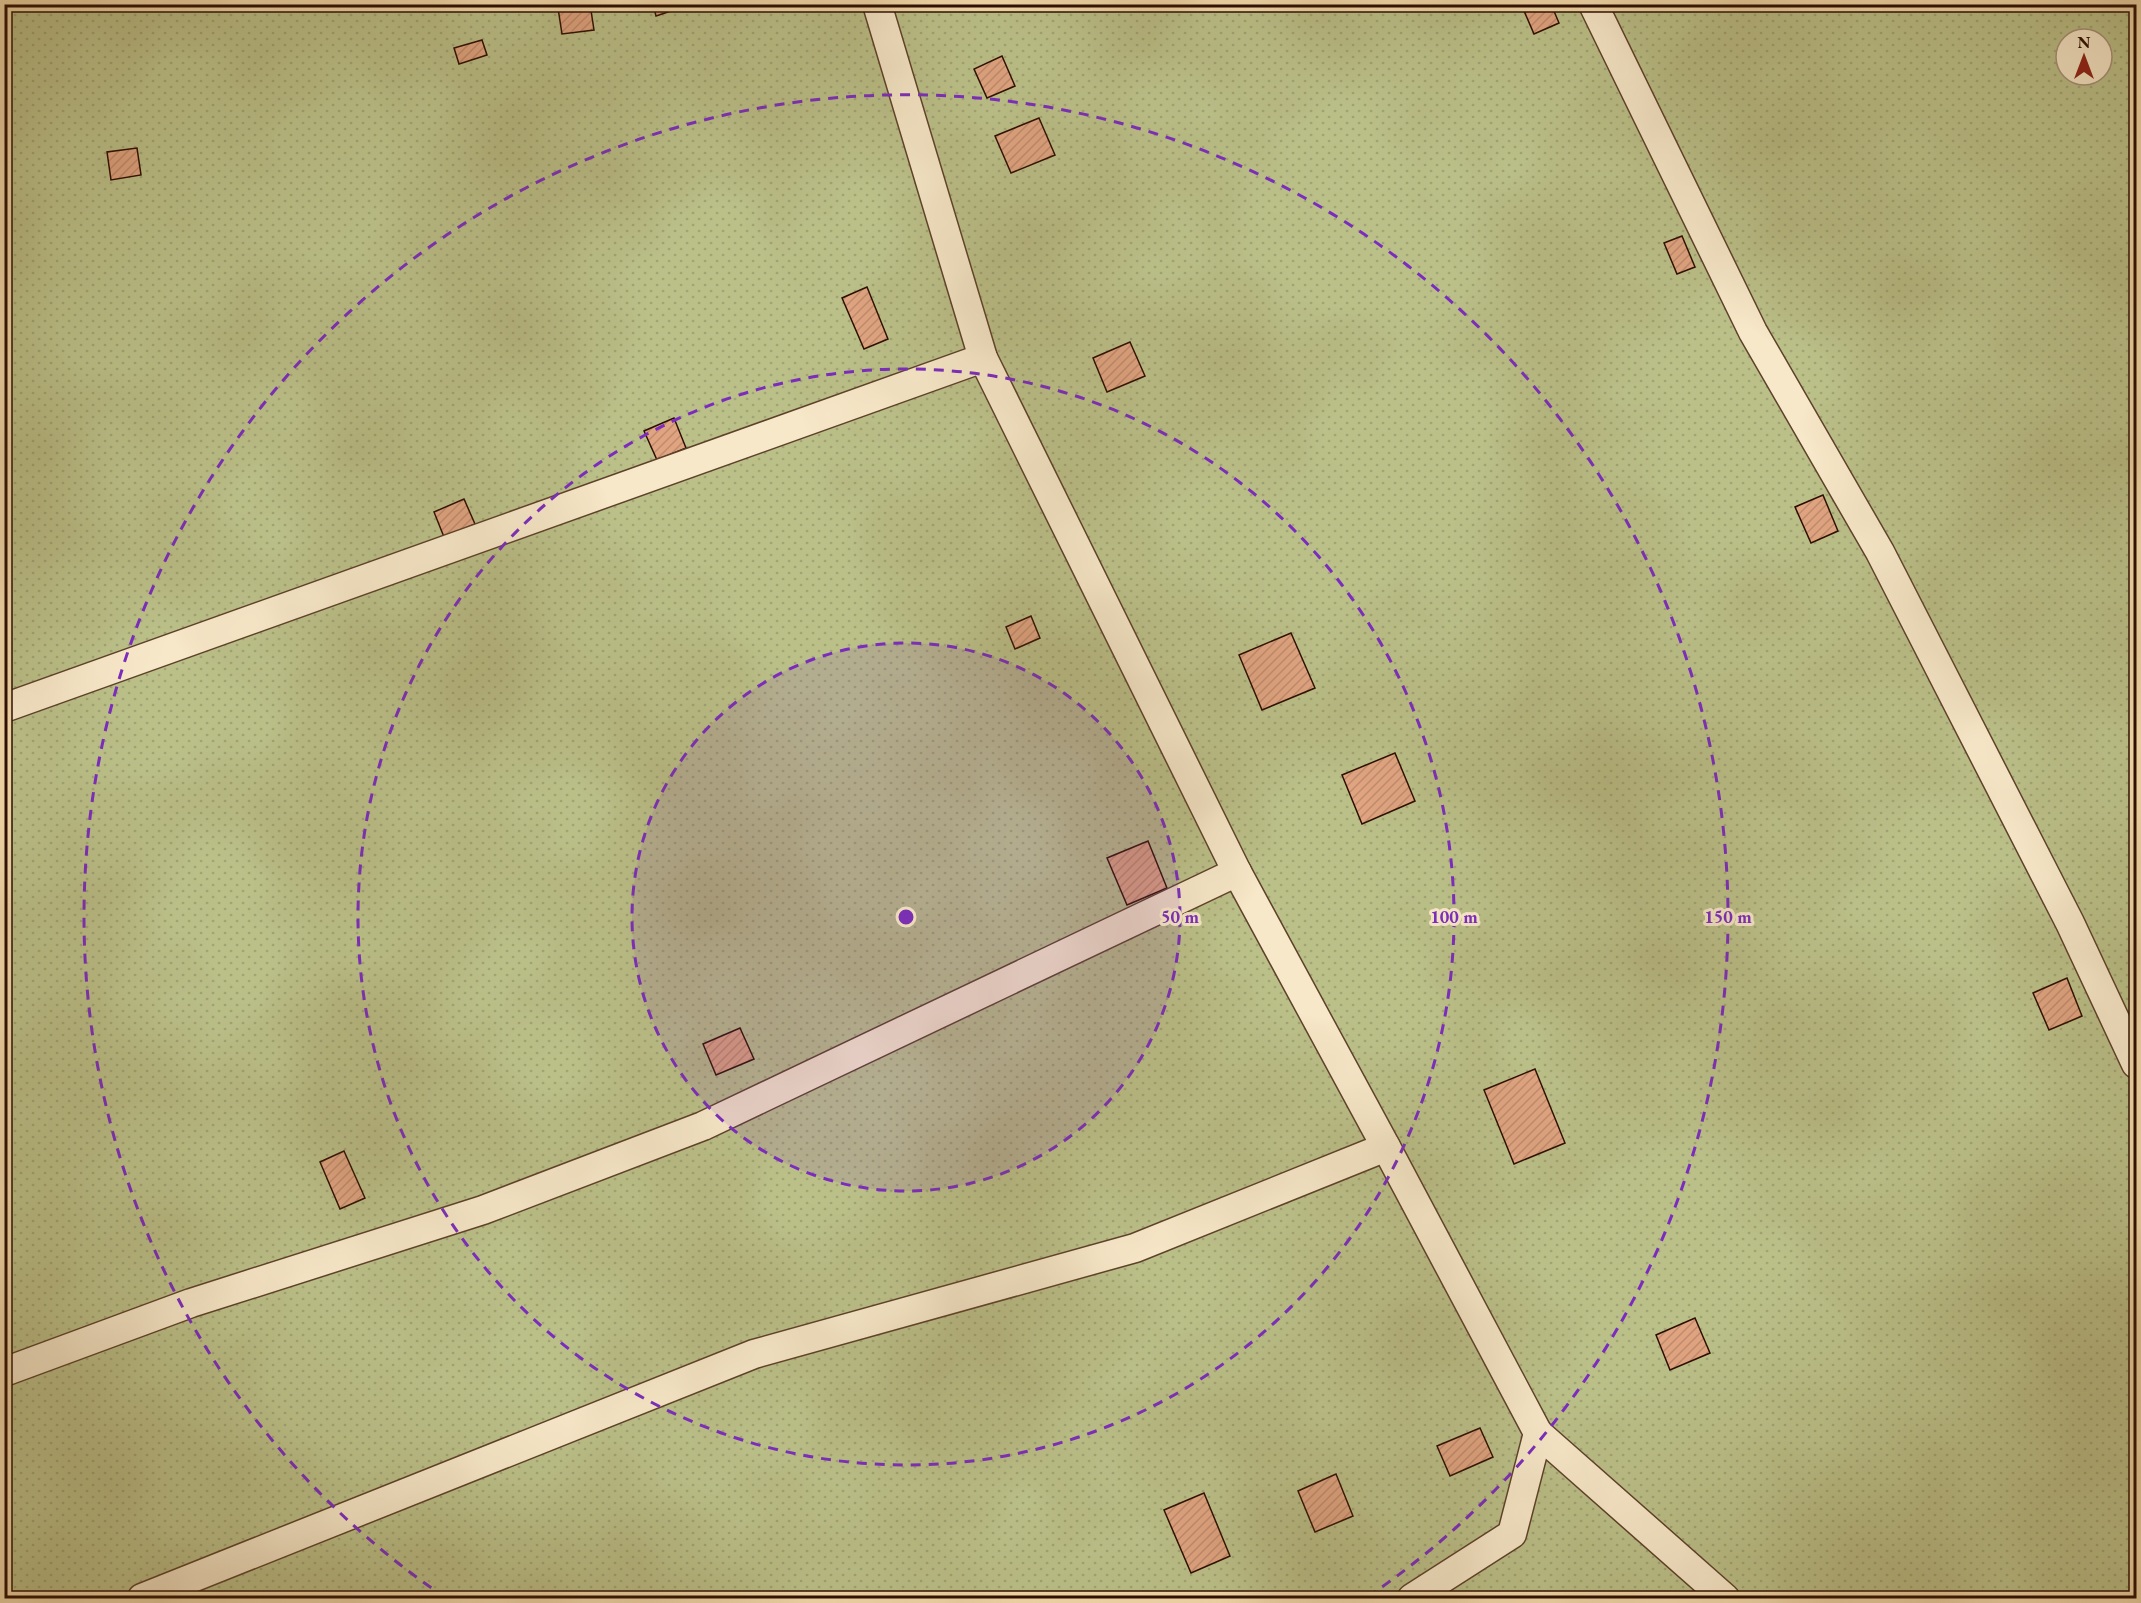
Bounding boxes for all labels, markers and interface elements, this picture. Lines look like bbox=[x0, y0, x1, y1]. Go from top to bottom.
north arrow bbox=[2054, 27, 2114, 87]
text: N bbox=[2078, 32, 2091, 53]
text: 50 m bbox=[1161, 905, 1199, 928]
text: 100 m bbox=[1430, 905, 1478, 928]
text: 150 m bbox=[1704, 905, 1752, 928]
centre of rings bbox=[896, 907, 916, 927]

